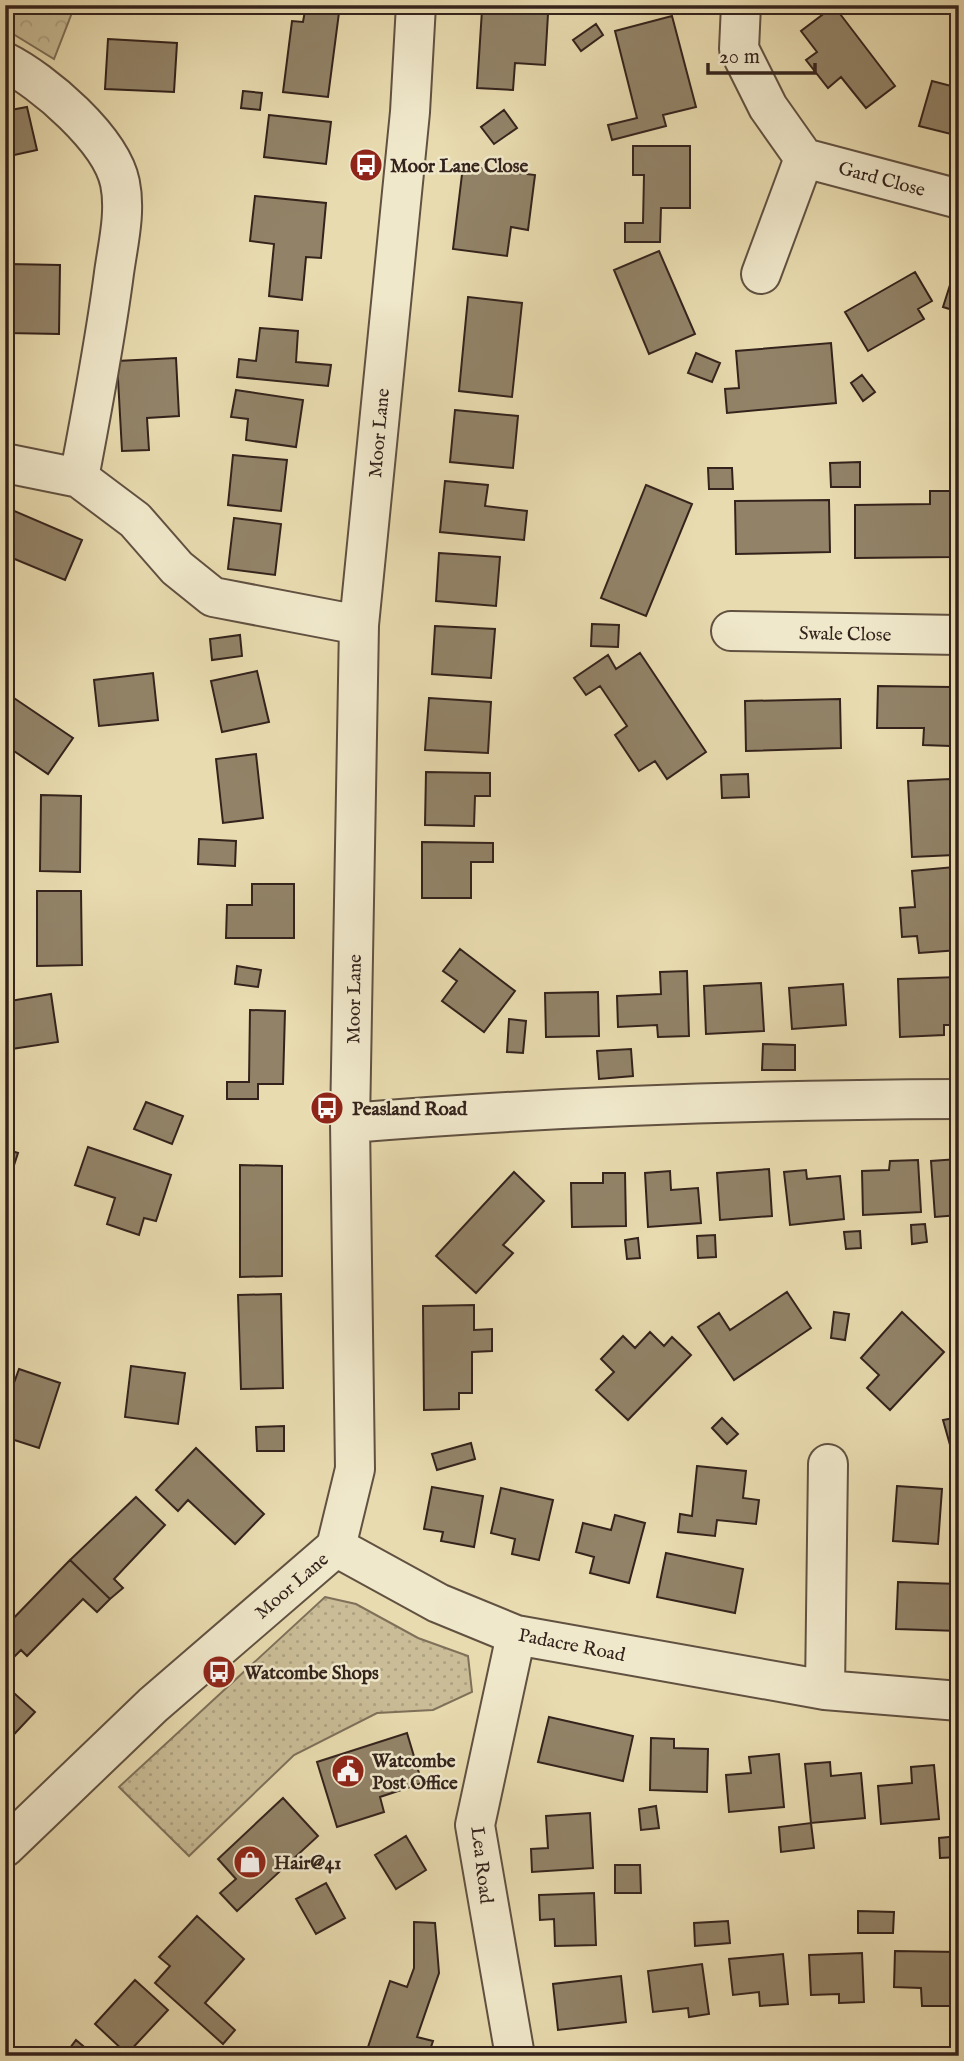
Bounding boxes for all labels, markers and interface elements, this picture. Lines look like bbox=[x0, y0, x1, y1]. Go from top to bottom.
scale bar bbox=[708, 32, 815, 76]
text: 20 m bbox=[719, 44, 760, 71]
bus stop icon: Moor Lane Close bbox=[347, 146, 385, 184]
place label: Moor Lane Close bbox=[390, 155, 529, 179]
street label: Gard Close bbox=[835, 157, 928, 203]
street label: Moor Lane bbox=[364, 387, 396, 479]
street label: Swale Close bbox=[799, 622, 892, 648]
street label: Moor Lane bbox=[342, 954, 368, 1044]
bus stop icon: Peasland Road bbox=[308, 1089, 346, 1127]
place label: Peasland Road bbox=[352, 1098, 468, 1122]
street label: Moor Lane bbox=[251, 1548, 334, 1625]
street label: Padacre Road bbox=[516, 1624, 628, 1668]
bus stop icon: Watcombe Shops bbox=[200, 1653, 238, 1691]
place label: Watcombe Shops bbox=[243, 1662, 379, 1686]
place label: Watcombe Post Office bbox=[371, 1750, 458, 1796]
public building icon: Watcombe Post Office bbox=[329, 1752, 367, 1790]
street label: Lea Road bbox=[464, 1825, 498, 1906]
shop icon: Hair@41 bbox=[231, 1843, 269, 1881]
place label: Hair@41 bbox=[274, 1852, 341, 1876]

